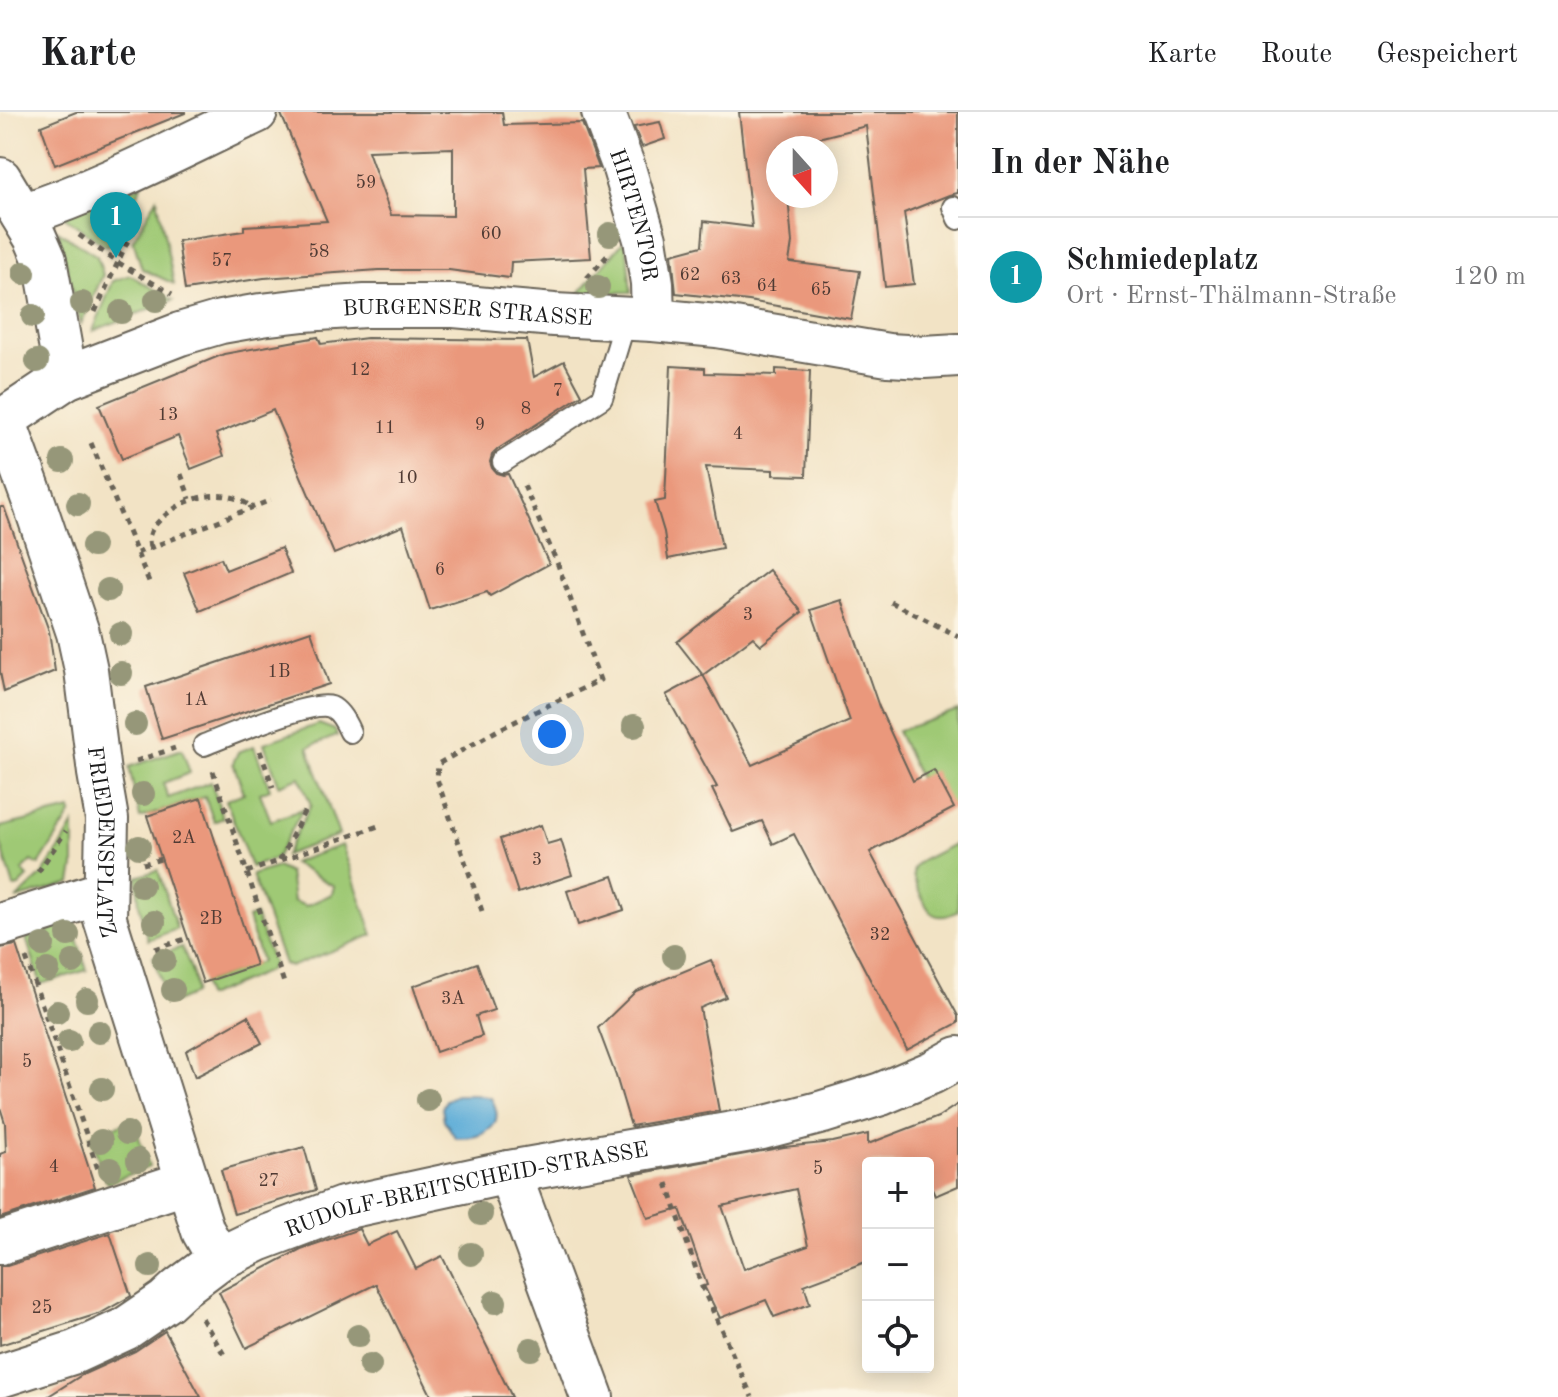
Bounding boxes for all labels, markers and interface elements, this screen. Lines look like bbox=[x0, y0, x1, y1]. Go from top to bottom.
text: Karte bbox=[40, 36, 137, 74]
text: Karte bbox=[1148, 41, 1217, 69]
text: Route bbox=[1261, 41, 1332, 69]
text: Gespeichert bbox=[1376, 41, 1518, 69]
north arrow bbox=[766, 136, 838, 208]
street label: HIRTENTOR bbox=[605, 146, 661, 283]
text: In der Nähe bbox=[990, 147, 1170, 181]
house number: 59 bbox=[356, 174, 376, 192]
pin: 1 bbox=[90, 192, 142, 258]
house number: 60 bbox=[481, 225, 501, 243]
house number: 58 bbox=[309, 243, 329, 261]
text: Schmiedeplatz bbox=[1066, 246, 1258, 276]
house number: 57 bbox=[212, 252, 232, 270]
text: 1 bbox=[1008, 264, 1024, 290]
text: 120 m bbox=[1453, 264, 1526, 290]
house number: 62 bbox=[680, 266, 700, 284]
house number: 63 bbox=[721, 270, 741, 288]
house number: 64 bbox=[757, 277, 777, 295]
house number: 65 bbox=[811, 281, 831, 299]
text: Ort · Ernst-Thälmann-Straße bbox=[1066, 283, 1397, 309]
street label: BURGENSER STRASSE bbox=[342, 297, 593, 330]
house number: 12 bbox=[350, 361, 370, 379]
house number: 7 bbox=[553, 382, 563, 400]
house number: 8 bbox=[521, 400, 531, 418]
house number: 13 bbox=[158, 406, 178, 424]
house number: 9 bbox=[475, 416, 485, 434]
house number: 11 bbox=[375, 419, 395, 437]
house number: 4 bbox=[733, 425, 743, 443]
house number: 10 bbox=[397, 469, 417, 487]
house number: 6 bbox=[435, 561, 445, 579]
house number: 3 bbox=[743, 606, 753, 624]
house number: 1B bbox=[268, 663, 290, 681]
house number: 1A bbox=[184, 691, 208, 709]
your location bbox=[532, 714, 572, 754]
street label: FRIEDENSPLATZ bbox=[83, 745, 119, 940]
house number: 2A bbox=[172, 829, 196, 847]
house number: 3 bbox=[532, 851, 542, 869]
house number: 2B bbox=[200, 910, 222, 928]
house number: 32 bbox=[870, 926, 890, 944]
house number: 3A bbox=[441, 990, 465, 1008]
house number: 5 bbox=[22, 1053, 32, 1071]
street label: RUDOLF-BREITSCHEID-STRASSE bbox=[282, 1139, 650, 1242]
map controls bbox=[862, 1157, 934, 1373]
button: + bbox=[862, 1157, 934, 1229]
house number: 4 bbox=[49, 1158, 59, 1176]
house number: 5 bbox=[813, 1160, 823, 1178]
house number: 27 bbox=[259, 1172, 279, 1190]
button: − bbox=[862, 1229, 934, 1301]
house number: 25 bbox=[32, 1299, 52, 1317]
button: locate bbox=[862, 1301, 934, 1373]

